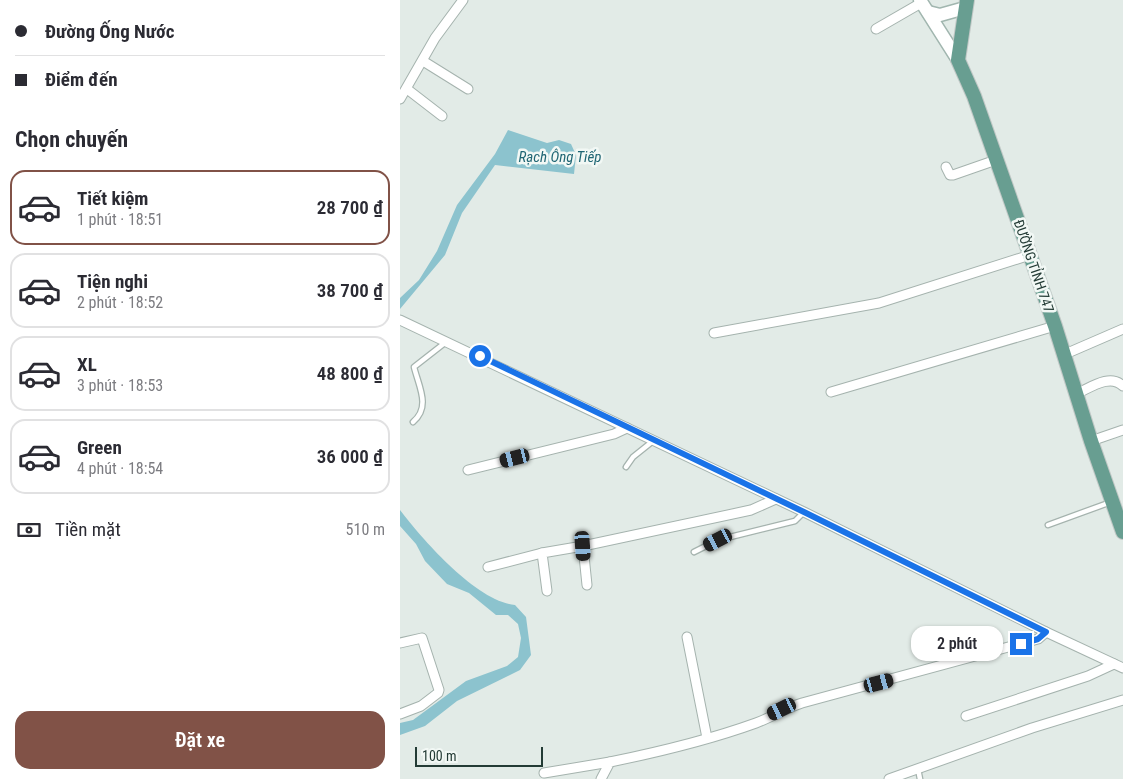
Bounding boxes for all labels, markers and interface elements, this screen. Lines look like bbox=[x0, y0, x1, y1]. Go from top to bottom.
text: Đường Ống Nước bbox=[45, 20, 174, 43]
text: Điểm đến bbox=[45, 68, 117, 91]
text: Chọn chuyến bbox=[15, 127, 128, 152]
water label: Rạch Ông Tiếp bbox=[519, 148, 601, 166]
icon: car bbox=[17, 185, 62, 230]
text: Tiết kiệm bbox=[77, 187, 148, 210]
text: 28 700 ₫ bbox=[317, 196, 383, 219]
text: 1 phút · 18:51 bbox=[77, 210, 163, 229]
street label: ĐƯỜNG TỈNH 747 bbox=[1011, 217, 1059, 315]
icon: car bbox=[17, 268, 62, 313]
text: Tiện nghi bbox=[77, 270, 148, 293]
text: 38 700 ₫ bbox=[317, 279, 383, 302]
text: 2 phút · 18:52 bbox=[77, 293, 163, 312]
route start bbox=[469, 345, 491, 367]
icon: car bbox=[17, 351, 62, 396]
text: XL bbox=[77, 353, 97, 376]
text: 48 800 ₫ bbox=[317, 362, 383, 385]
text: 3 phút · 18:53 bbox=[77, 376, 163, 395]
icon: car bbox=[17, 434, 62, 479]
text: Green bbox=[77, 436, 122, 459]
text: 36 000 ₫ bbox=[317, 445, 383, 468]
car bbox=[498, 447, 531, 469]
text: 4 phút · 18:54 bbox=[77, 459, 163, 478]
icon: cash bbox=[15, 516, 43, 544]
text: Tiền mặt bbox=[55, 518, 121, 541]
text: 510 m bbox=[346, 520, 385, 539]
car bbox=[701, 527, 734, 553]
car bbox=[574, 531, 591, 561]
callout: 2 phút bbox=[911, 626, 1004, 662]
route end bbox=[1010, 633, 1032, 655]
text: 2 phút bbox=[937, 634, 977, 653]
car bbox=[862, 672, 895, 694]
car bbox=[765, 696, 798, 722]
button: Đặt xe bbox=[15, 711, 385, 769]
scale bar bbox=[415, 744, 542, 767]
text: 100 m bbox=[422, 748, 457, 764]

